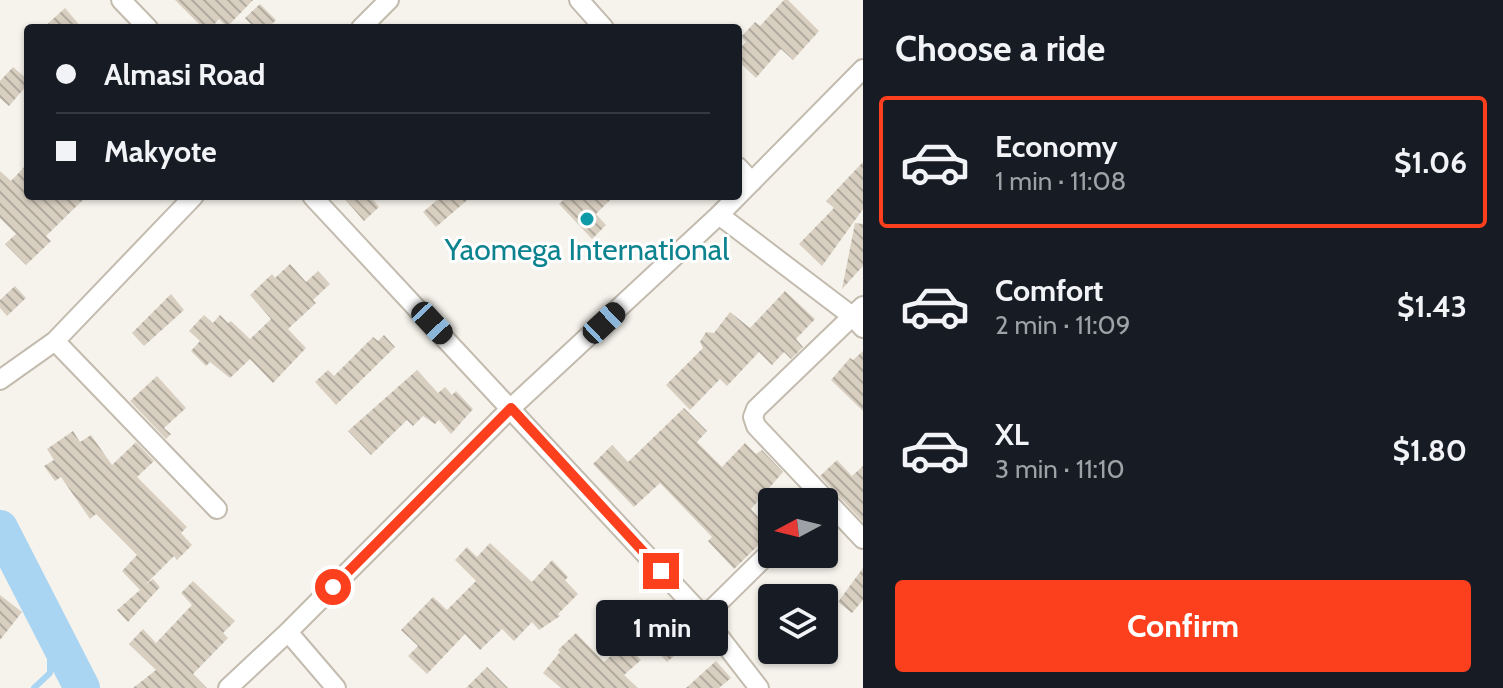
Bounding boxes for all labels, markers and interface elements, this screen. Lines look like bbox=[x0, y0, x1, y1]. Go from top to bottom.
text: Choose a ride bbox=[895, 26, 1105, 70]
text: Almasi Road bbox=[104, 56, 265, 93]
icon: car bbox=[899, 126, 971, 198]
text: Economy bbox=[995, 128, 1118, 165]
text: Makyote bbox=[104, 133, 217, 170]
text: $1.06 bbox=[1394, 144, 1467, 181]
text: 1 min · 11:08 bbox=[995, 165, 1126, 197]
marker: Yaomega International bbox=[578, 210, 596, 228]
place label: Yaomega International bbox=[444, 231, 729, 268]
icon: car bbox=[899, 270, 971, 342]
text: Comfort bbox=[995, 272, 1103, 309]
text: $1.43 bbox=[1397, 288, 1467, 325]
car bbox=[407, 297, 457, 349]
car bbox=[578, 298, 630, 348]
text: 2 min · 11:09 bbox=[995, 309, 1131, 341]
icon: car bbox=[899, 414, 971, 486]
text: XL bbox=[995, 416, 1029, 453]
text: $1.80 bbox=[1393, 432, 1467, 469]
text: 3 min · 11:10 bbox=[995, 453, 1125, 485]
north arrow bbox=[758, 488, 838, 568]
map controls bbox=[758, 488, 838, 664]
route end bbox=[643, 553, 679, 589]
route start bbox=[315, 569, 351, 605]
button: Confirm bbox=[895, 580, 1471, 672]
button: layers bbox=[758, 584, 838, 664]
callout: 1 min bbox=[595, 599, 727, 655]
text: 1 min bbox=[633, 612, 691, 644]

